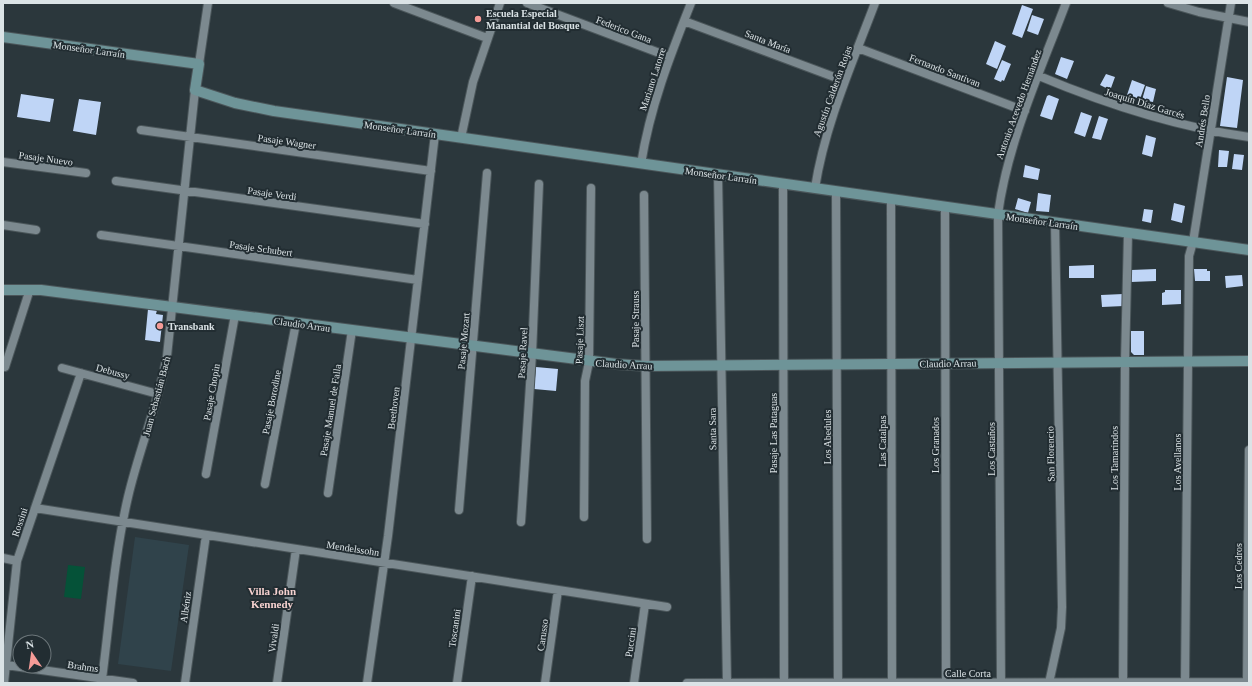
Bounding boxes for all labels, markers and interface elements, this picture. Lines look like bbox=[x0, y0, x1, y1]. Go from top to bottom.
place label: Escuela Especial Manantial del Bosque bbox=[486, 8, 580, 31]
marker: Escuela Especial Manantial del Bosque bbox=[473, 14, 483, 24]
street label: Federico Gana bbox=[594, 14, 654, 45]
street label: Santa María bbox=[743, 28, 793, 56]
street label: Monseñor Larraín bbox=[52, 39, 126, 60]
street label: Agustín Calderón Rojas bbox=[811, 44, 854, 138]
street label: Mariano Latorre bbox=[637, 46, 668, 112]
street label: Antonio Acevedo Hernández bbox=[993, 47, 1044, 161]
street label: Fernando Santivan bbox=[908, 52, 982, 89]
street label: Joaquín Díaz Garcés bbox=[1104, 86, 1186, 121]
street label: Andrés Bello bbox=[1193, 94, 1212, 148]
street label: Monseñor Larraín bbox=[363, 119, 437, 140]
street label: Pasaje Wagner bbox=[257, 132, 317, 151]
street label: Pasaje Nuevo bbox=[18, 149, 74, 168]
street label: Monseñor Larraín bbox=[684, 165, 758, 186]
street label: Pasaje Verdi bbox=[247, 185, 297, 202]
street label: Monseñor Larraín bbox=[1005, 211, 1079, 232]
street label: Pasaje Schubert bbox=[229, 239, 293, 258]
street label: Pasaje Strauss bbox=[630, 290, 641, 347]
street label: Pasaje Mozart bbox=[456, 312, 471, 370]
street label: Claudio Arrau bbox=[273, 315, 331, 334]
street label: Pasaje Liszt bbox=[573, 316, 586, 364]
marker: Transbank bbox=[155, 321, 165, 331]
place label: Transbank bbox=[168, 321, 215, 332]
street label: Pasaje Ravel bbox=[516, 327, 529, 379]
street label: Juan Sebastián Bach bbox=[141, 355, 172, 437]
street label: Claudio Arrau bbox=[595, 358, 653, 371]
street label: Claudio Arrau bbox=[919, 358, 977, 369]
street label: Debussy bbox=[95, 362, 131, 381]
street label: Pasaje Chopin bbox=[201, 363, 222, 421]
street label: Pasaje Manuel de Falla bbox=[318, 363, 343, 457]
street label: Pasaje Borodine bbox=[260, 368, 283, 435]
street label: Beethoven bbox=[385, 386, 402, 430]
street label: Pasaje Las Pataguas bbox=[768, 393, 779, 473]
street label: Santa Sara bbox=[707, 407, 718, 450]
street label: Los Abedules bbox=[822, 410, 833, 464]
street label: Las Catalpas bbox=[877, 415, 888, 467]
street label: Los Granados bbox=[930, 417, 941, 473]
street label: Los Castaños bbox=[986, 422, 997, 476]
street label: San Florencio bbox=[1045, 426, 1056, 482]
street label: Los Tamarindos bbox=[1109, 426, 1120, 490]
street label: Los Avellanos bbox=[1172, 434, 1183, 490]
street label: Rossini bbox=[9, 506, 30, 538]
street label: Mendelssohn bbox=[326, 539, 380, 558]
street label: Los Cedros bbox=[1233, 543, 1244, 589]
district label: Villa John Kennedy bbox=[248, 585, 296, 610]
street label: Albéniz bbox=[178, 590, 193, 624]
street label: Toscanini bbox=[446, 608, 463, 648]
street label: Carusso bbox=[535, 618, 550, 652]
street label: Vivaldi bbox=[266, 623, 281, 653]
street label: Puccini bbox=[623, 626, 638, 658]
north arrow bbox=[12, 634, 52, 674]
text: N bbox=[25, 638, 35, 651]
street label: Brahms bbox=[67, 659, 99, 674]
street label: Calle Corta bbox=[945, 668, 991, 679]

